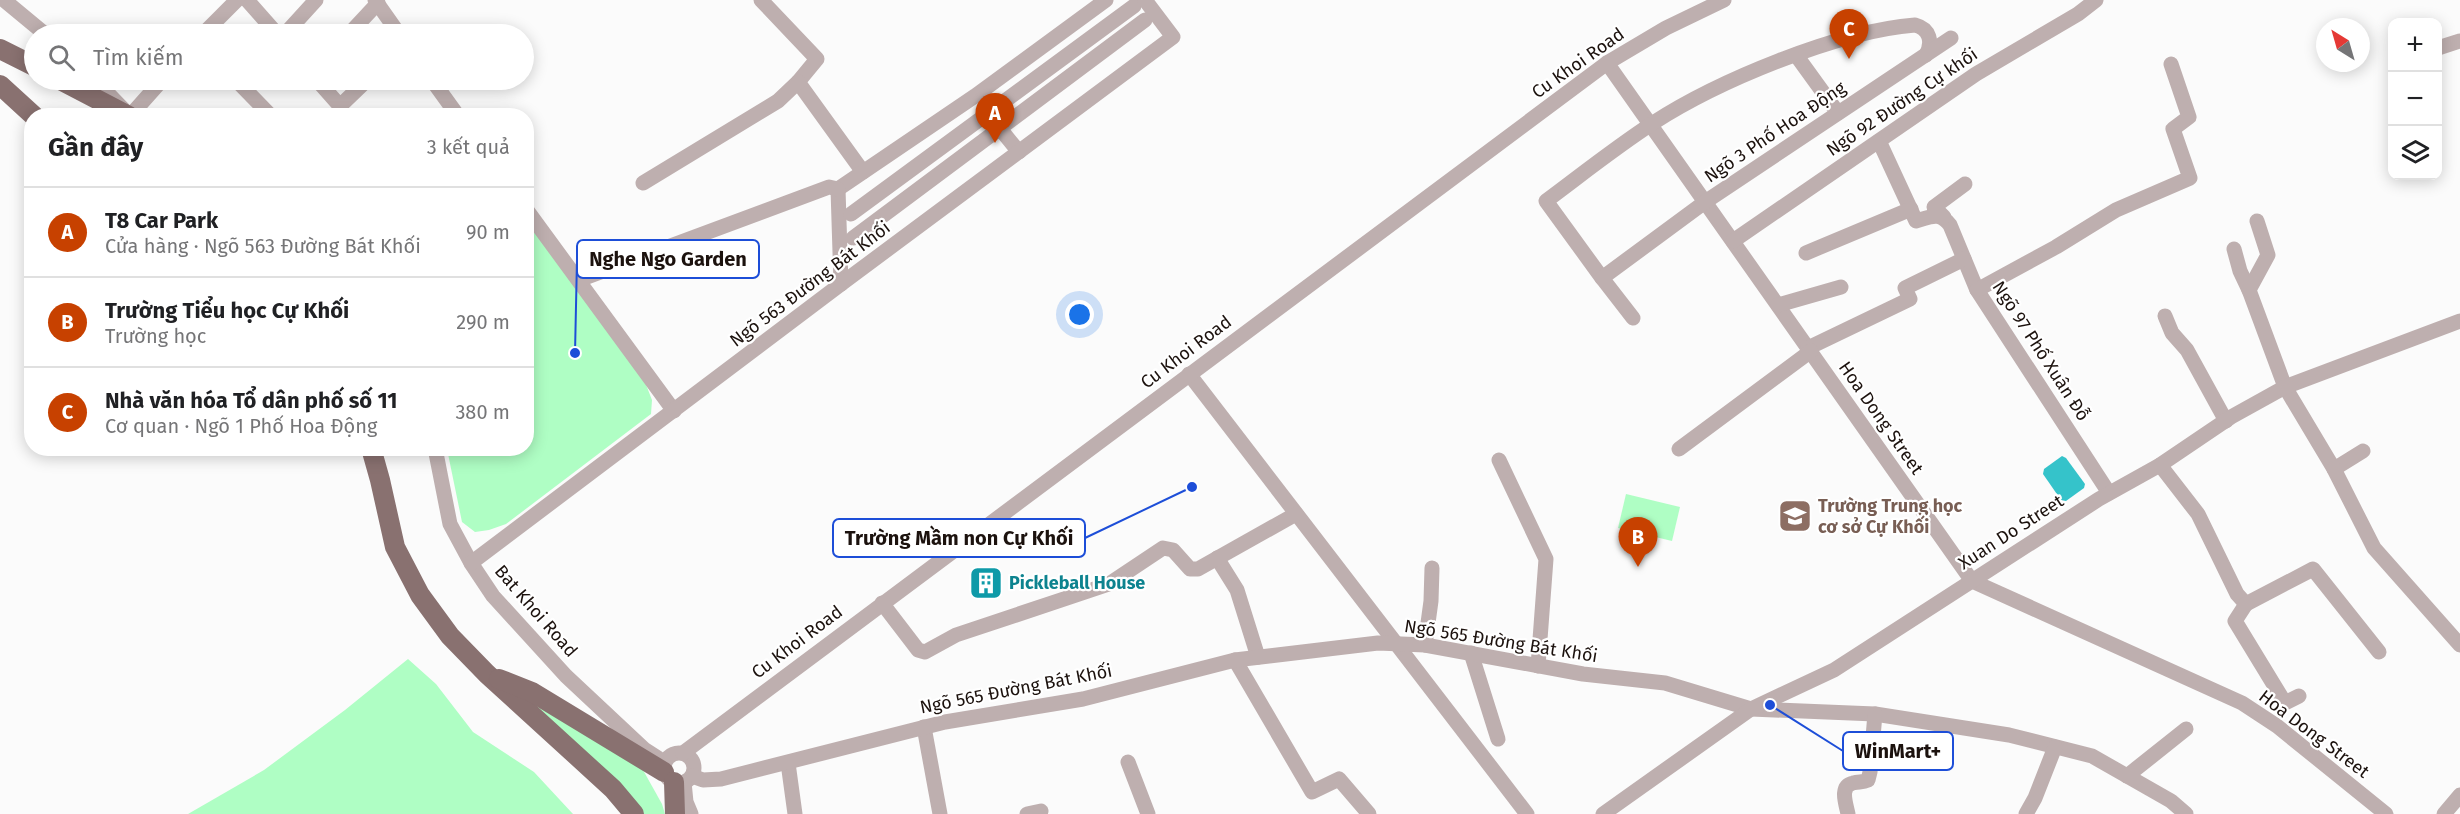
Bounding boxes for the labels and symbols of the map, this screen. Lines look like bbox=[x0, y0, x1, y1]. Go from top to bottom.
pin: C bbox=[1830, 10, 1868, 59]
north arrow bbox=[2316, 18, 2370, 72]
street label: Cu Khoi Road bbox=[1527, 23, 1629, 103]
street label: Ngõ 92 Đường Cự khối bbox=[1822, 43, 1982, 161]
street label: Ngõ 3 Phố Hoa Động bbox=[1700, 76, 1850, 187]
pin: A bbox=[976, 94, 1014, 143]
street label: Ngõ 563 Đường Bát Khối bbox=[725, 216, 895, 352]
callout: Nghe Ngo Garden bbox=[577, 240, 759, 278]
text: Nghe Ngo Garden bbox=[589, 247, 747, 271]
street label: Ngõ 97 Phố Xuân Đỗ bbox=[1988, 277, 2095, 425]
your location bbox=[1065, 300, 1094, 329]
street label: Cu Khoi Road bbox=[1136, 311, 1236, 393]
street label: Hoa Dong Street bbox=[1834, 357, 1928, 479]
street label: Xuan Do Street bbox=[1954, 490, 2068, 574]
place label: Trường Trung học cơ sở Cự Khối bbox=[1818, 495, 1963, 538]
school or university icon: Trường Trung học cơ sở Cự Khối bbox=[1777, 498, 1813, 534]
pin: B bbox=[1618, 518, 1658, 567]
callout: Trường Mầm non Cự Khối bbox=[833, 519, 1085, 557]
text: Trường Mầm non Cự Khối bbox=[845, 525, 1073, 550]
street label: Bat Khoi Road bbox=[490, 560, 582, 662]
building icon: Pickleball House bbox=[968, 565, 1004, 601]
place label: Pickleball House bbox=[1009, 572, 1145, 594]
street label: Cu Khoi Road bbox=[747, 601, 847, 683]
street label: Ngõ 565 Đường Bát Khối bbox=[1403, 615, 1599, 667]
street label: Ngõ 565 Đường Bát Khối bbox=[918, 660, 1114, 718]
street label: Hoa Dong Street bbox=[2254, 685, 2374, 783]
callout: WinMart+ bbox=[1843, 732, 1953, 770]
text: WinMart+ bbox=[1855, 739, 1941, 763]

